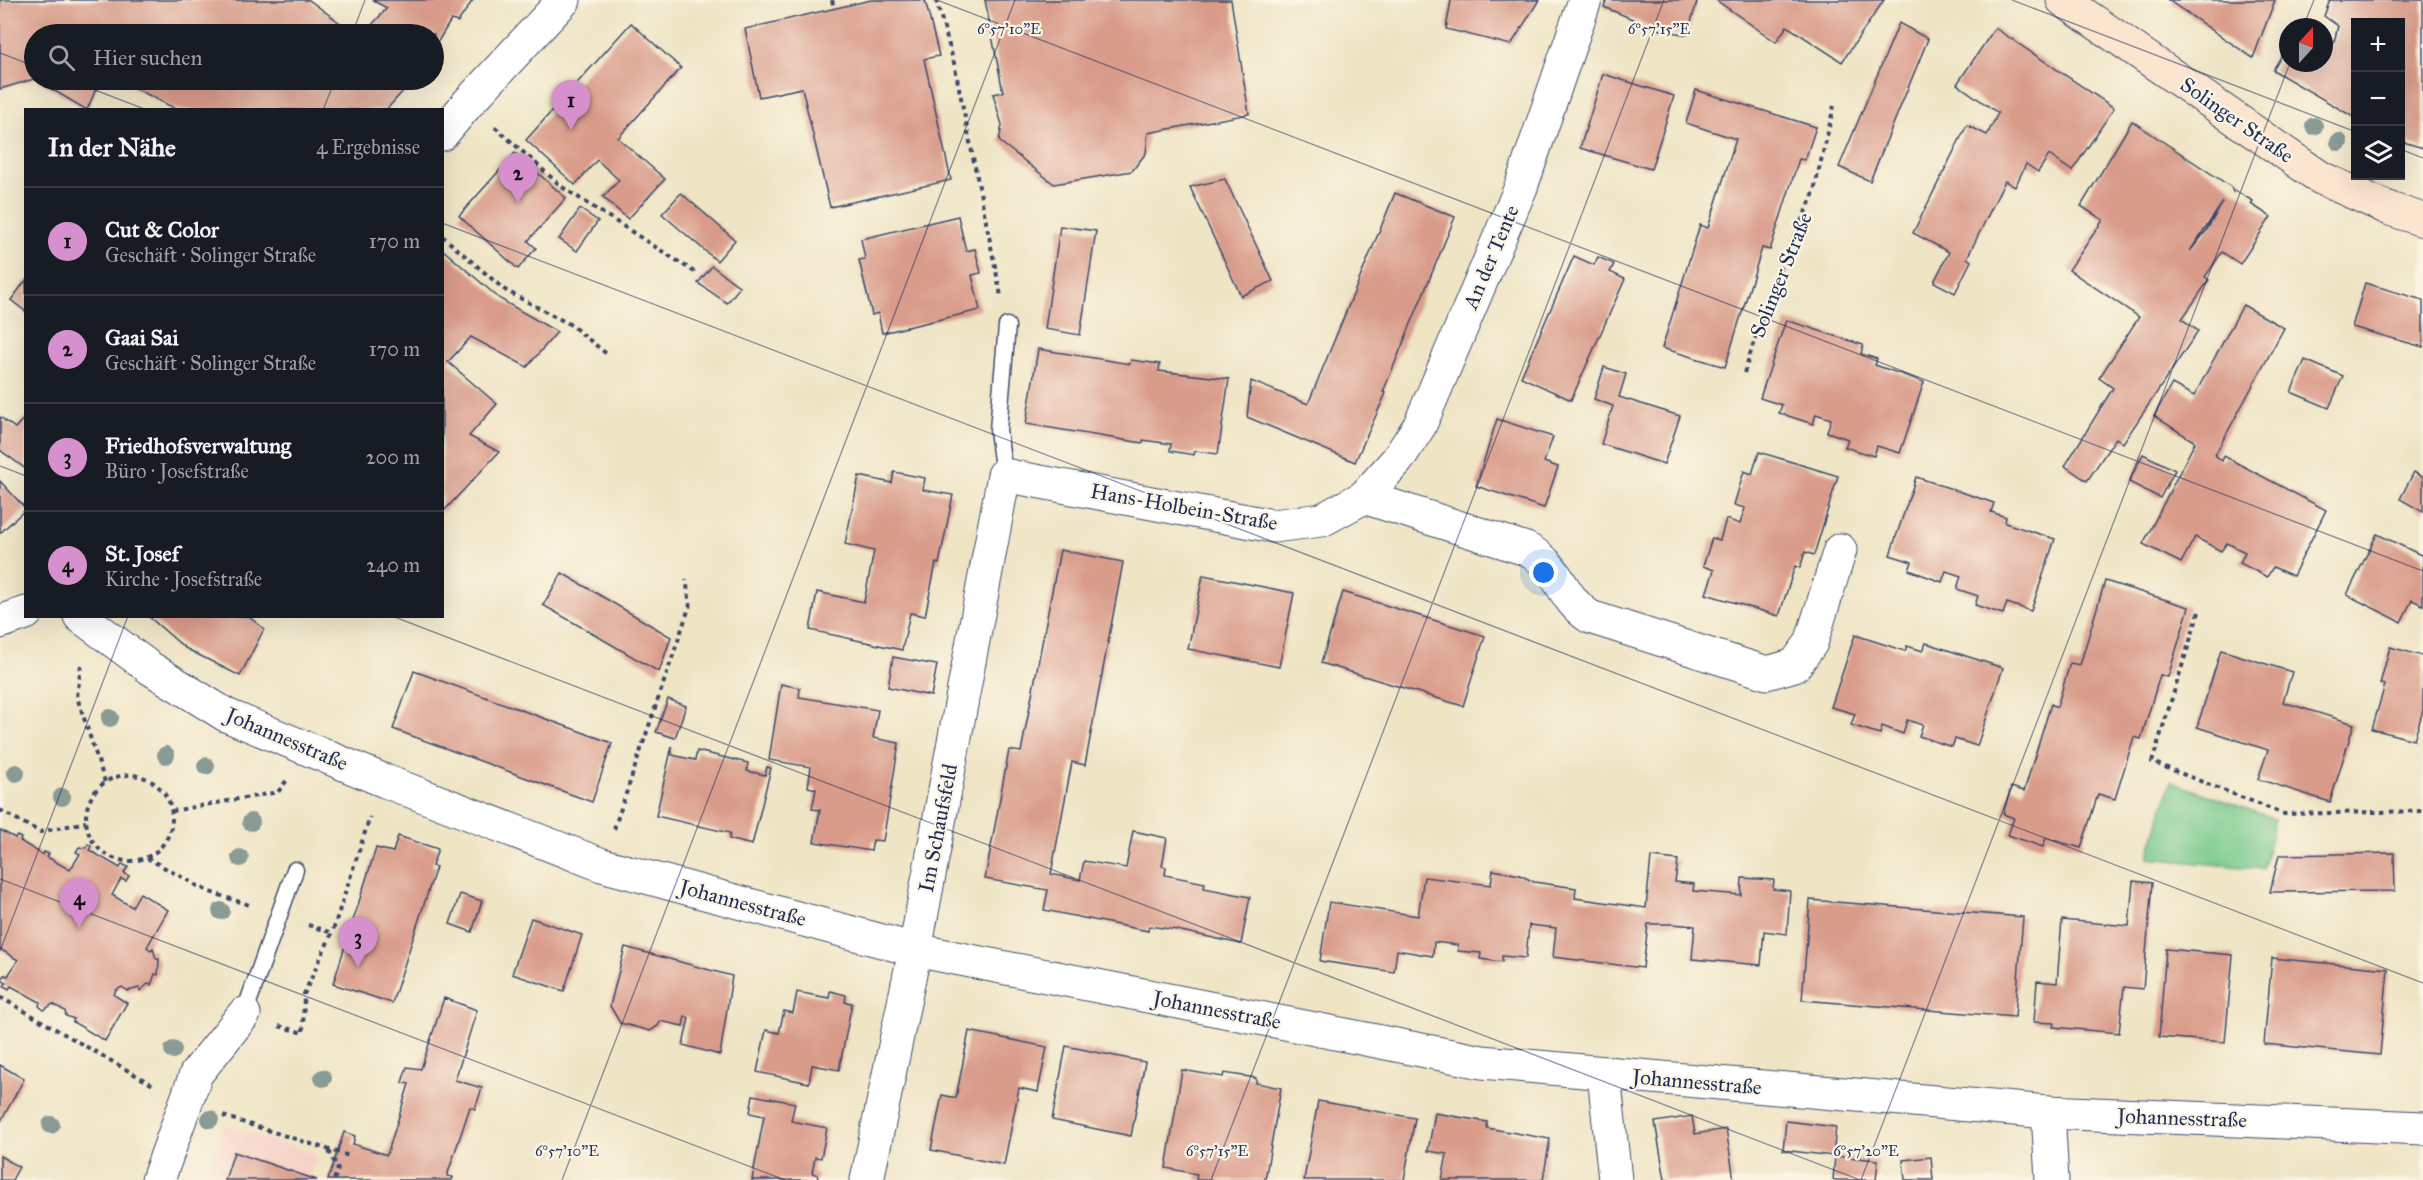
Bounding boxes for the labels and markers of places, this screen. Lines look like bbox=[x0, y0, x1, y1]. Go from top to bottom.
pin: 1 bbox=[552, 80, 590, 130]
pin: 2 bbox=[498, 154, 538, 203]
pin: 4 bbox=[60, 878, 98, 928]
pin: 3 bbox=[338, 918, 378, 967]

